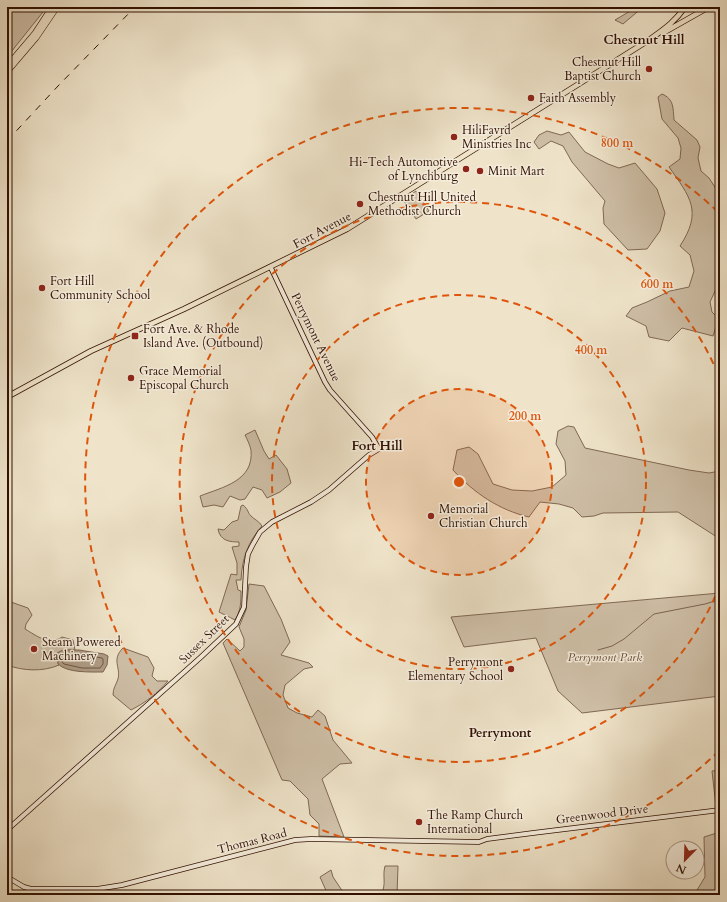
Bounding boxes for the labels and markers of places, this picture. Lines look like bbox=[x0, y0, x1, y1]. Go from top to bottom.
place label: Chestnut Hill Baptist Church bbox=[564, 54, 641, 84]
marker: Chestnut Hill Baptist Church bbox=[644, 64, 654, 74]
place label: Faith Assembly bbox=[539, 90, 617, 106]
marker: Faith Assembly bbox=[526, 93, 536, 103]
place label: HiliFavrd Ministries Inc bbox=[462, 122, 532, 152]
marker: HiliFavrd Ministries Inc bbox=[449, 132, 459, 142]
place label: Hi-Tech Automotive of Lynchburg bbox=[349, 154, 458, 184]
place label: Minit Mart bbox=[488, 163, 545, 179]
marker: Hi-Tech Automotive of Lynchburg bbox=[461, 164, 471, 174]
marker: Minit Mart bbox=[475, 166, 485, 176]
place label: Chestnut Hill United Methodist Church bbox=[368, 189, 476, 219]
marker: Chestnut Hill United Methodist Church bbox=[355, 199, 365, 209]
place label: Fort Hill Community School bbox=[50, 273, 150, 303]
marker: Fort Hill Community School bbox=[37, 283, 47, 293]
place label: Fort Ave. & Rhode Island Ave. (Outbound) bbox=[143, 321, 263, 351]
marker: Fort Ave. & Rhode Island Ave. (Outbound) bbox=[130, 331, 140, 341]
place label: Grace Memorial Episcopal Church bbox=[139, 363, 229, 393]
marker: Grace Memorial Episcopal Church bbox=[126, 373, 136, 383]
centre of rings bbox=[452, 475, 466, 489]
place label: Memorial Christian Church bbox=[439, 501, 528, 531]
marker: Memorial Christian Church bbox=[426, 511, 436, 521]
place label: Steam Powered Machinery bbox=[42, 634, 121, 664]
marker: Steam Powered Machinery bbox=[29, 644, 39, 654]
place label: Perrymont Elementary School bbox=[408, 654, 503, 684]
marker: Perrymont Elementary School bbox=[506, 664, 516, 674]
place label: The Ramp Church International bbox=[427, 807, 524, 837]
marker: The Ramp Church International bbox=[414, 817, 424, 827]

